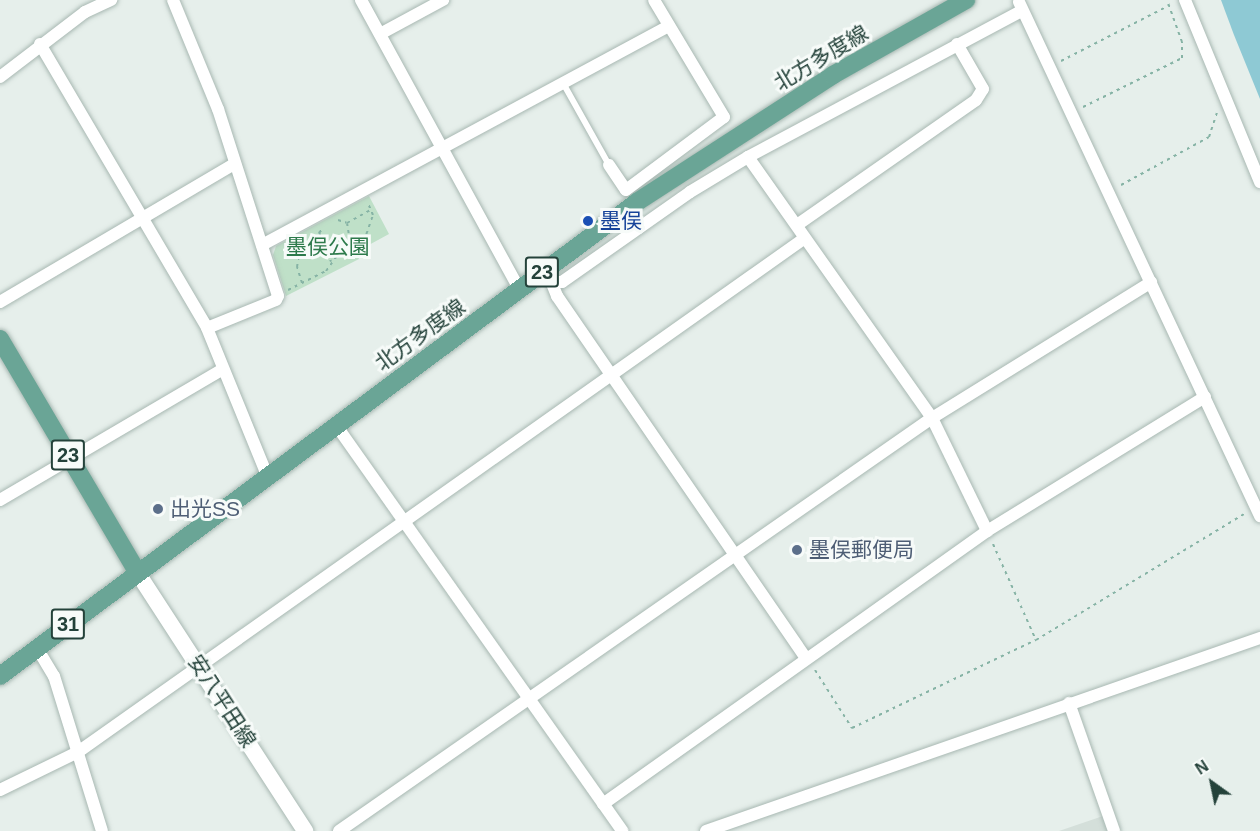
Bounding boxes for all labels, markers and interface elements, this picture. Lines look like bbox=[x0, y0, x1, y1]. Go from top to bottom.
street label: 北方多度線 bbox=[770, 20, 872, 96]
place label: 墨俣 bbox=[600, 208, 642, 234]
marker: 墨俣 bbox=[581, 214, 595, 228]
park label: 墨俣公園 bbox=[286, 234, 370, 260]
road number: 23 bbox=[524, 255, 560, 289]
street label: 北方多度線 bbox=[370, 294, 470, 376]
road number: 23 bbox=[50, 438, 86, 472]
place label: 出光SS bbox=[170, 496, 240, 522]
marker: 出光SS bbox=[151, 502, 165, 516]
place label: 墨俣郵便局 bbox=[809, 537, 914, 563]
marker: 墨俣郵便局 bbox=[790, 543, 804, 557]
road number: 31 bbox=[50, 607, 86, 641]
street label: 安八平田線 bbox=[183, 650, 261, 752]
north arrow bbox=[1182, 753, 1242, 813]
text: N bbox=[1192, 757, 1211, 778]

